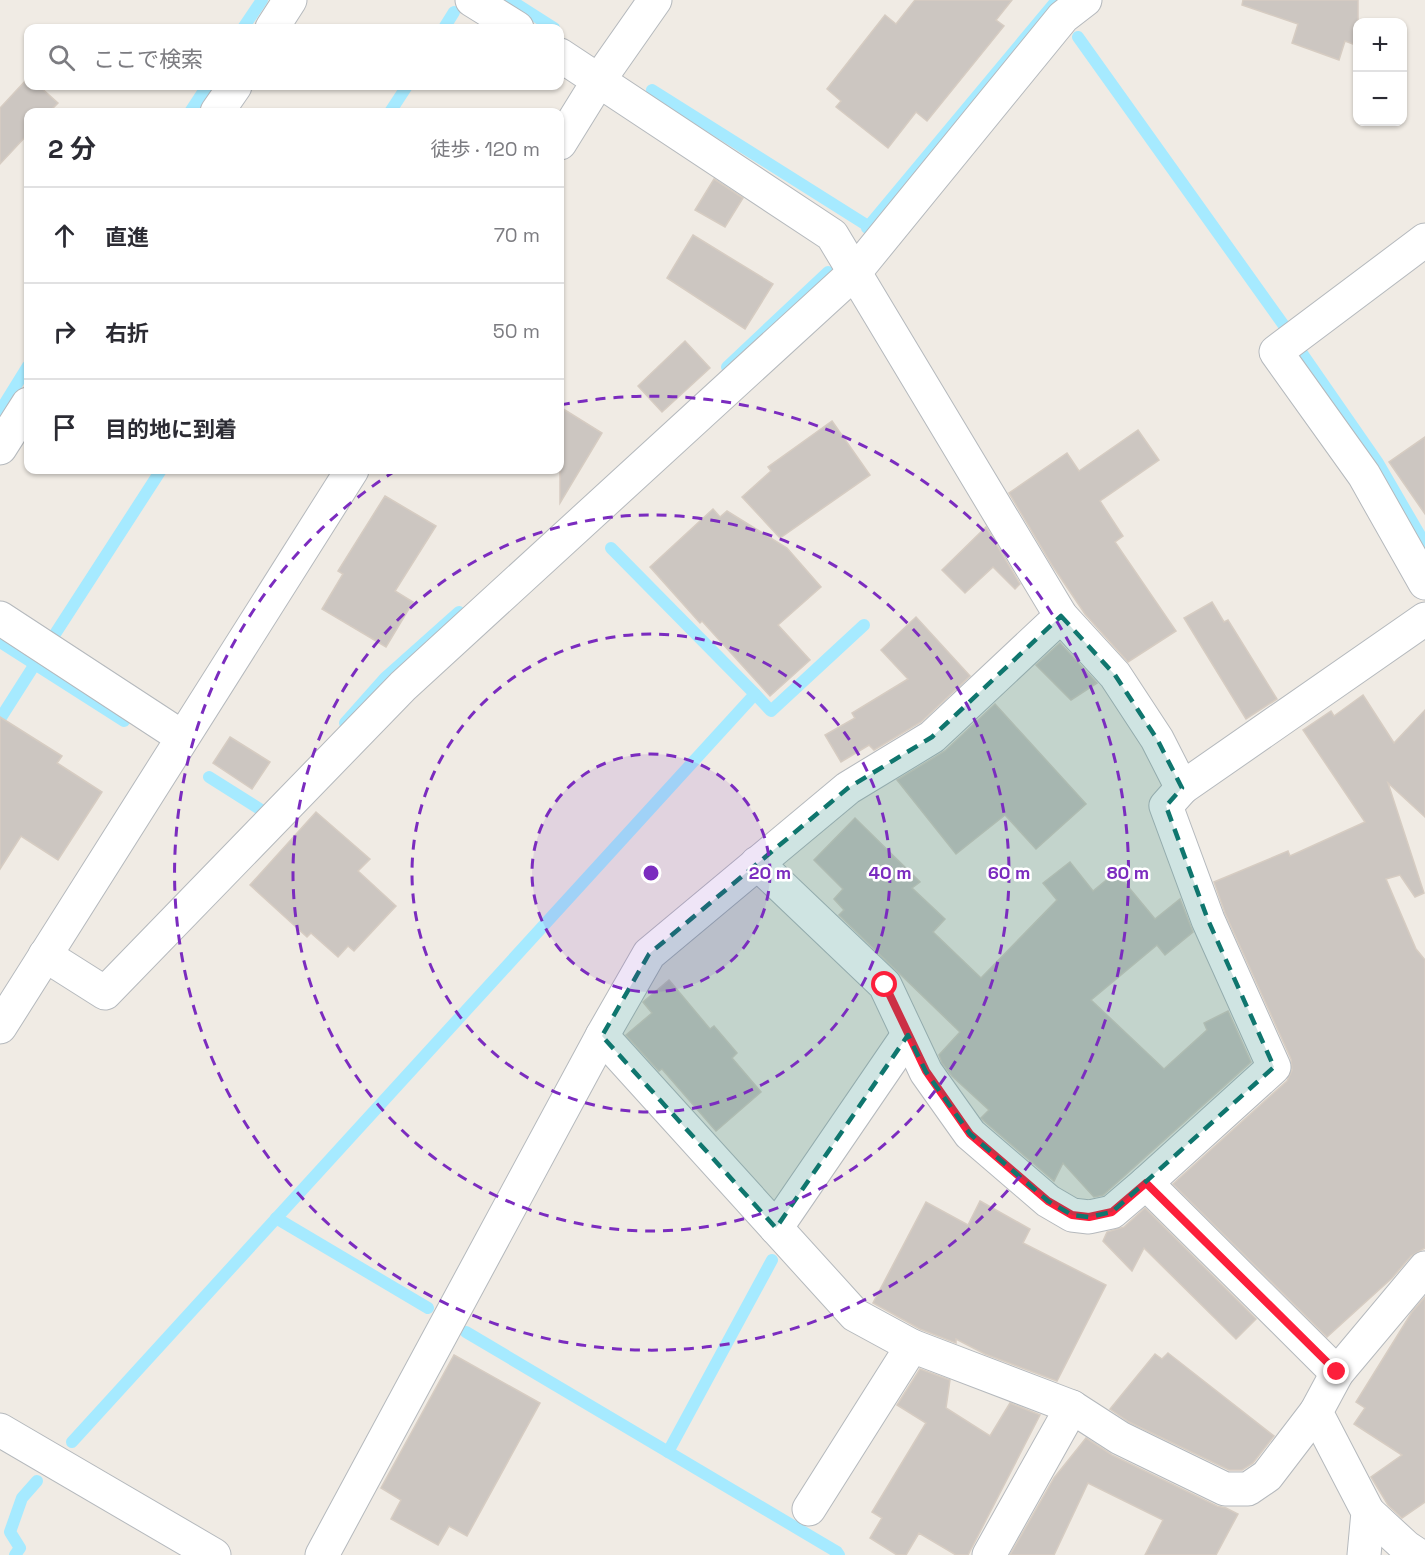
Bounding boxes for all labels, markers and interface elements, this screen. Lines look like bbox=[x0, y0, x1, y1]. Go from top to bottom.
map controls bbox=[1353, 18, 1407, 126]
button: + bbox=[1353, 18, 1407, 72]
search box bbox=[24, 24, 564, 90]
icon: search bbox=[45, 41, 78, 74]
text: ここで検索 bbox=[93, 45, 203, 73]
button: − bbox=[1353, 72, 1407, 126]
text: 2 分 bbox=[48, 132, 96, 166]
text: 徒歩 · 120 m bbox=[430, 136, 540, 162]
icon: ahead bbox=[48, 219, 81, 252]
text: 70 m bbox=[494, 222, 540, 248]
text: 直進 bbox=[105, 223, 149, 251]
icon: right bbox=[48, 315, 81, 348]
text: 50 m bbox=[493, 318, 540, 344]
text: 右折 bbox=[105, 319, 149, 347]
icon: arrive bbox=[48, 411, 81, 444]
text: 目的地に到着 bbox=[105, 415, 237, 443]
text: 20 m bbox=[749, 861, 791, 884]
text: 40 m bbox=[868, 861, 912, 884]
text: 60 m bbox=[988, 861, 1030, 884]
text: 80 m bbox=[1107, 861, 1149, 884]
centre of rings bbox=[641, 863, 661, 883]
route start bbox=[871, 971, 897, 997]
route end bbox=[1323, 1358, 1349, 1384]

